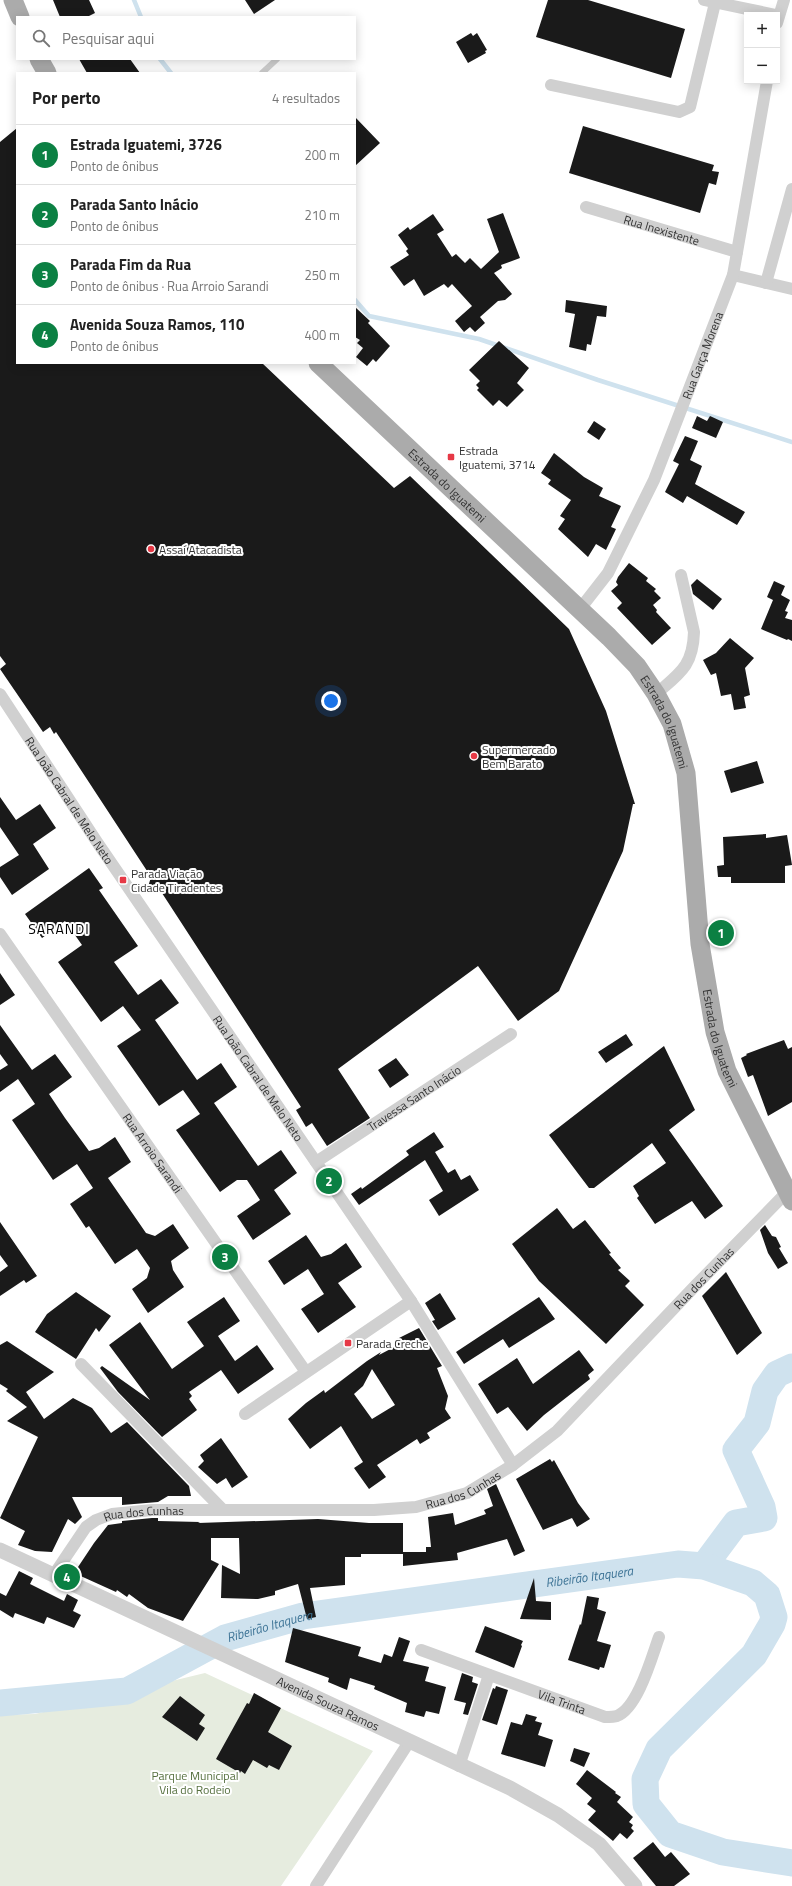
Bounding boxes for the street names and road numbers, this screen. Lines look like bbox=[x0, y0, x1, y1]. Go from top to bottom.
street label: Rua Inexistente bbox=[621, 209, 702, 250]
street label: Rua Garça Morena bbox=[677, 309, 728, 402]
street label: Estrada do Iguatemi bbox=[404, 443, 491, 527]
street label: Estrada do Iguatemi bbox=[636, 671, 694, 771]
street label: Rua João Cabral de Melo Neto bbox=[21, 733, 119, 868]
street label: Estrada do Iguatemi bbox=[698, 988, 743, 1091]
street label: Rua João Cabral de Melo Neto bbox=[209, 1011, 308, 1145]
street label: Travessa Santo Inácio bbox=[363, 1060, 464, 1136]
street label: Rua Arroio Sarandi bbox=[118, 1109, 188, 1197]
street label: Rua dos Cunhas bbox=[669, 1242, 739, 1313]
street label: Rua dos Cunhas bbox=[423, 1465, 505, 1514]
street label: Rua dos Cunhas bbox=[101, 1500, 184, 1526]
street label: Avenida Souza Ramos bbox=[273, 1671, 383, 1735]
street label: Vila Trinta bbox=[535, 1684, 589, 1719]

